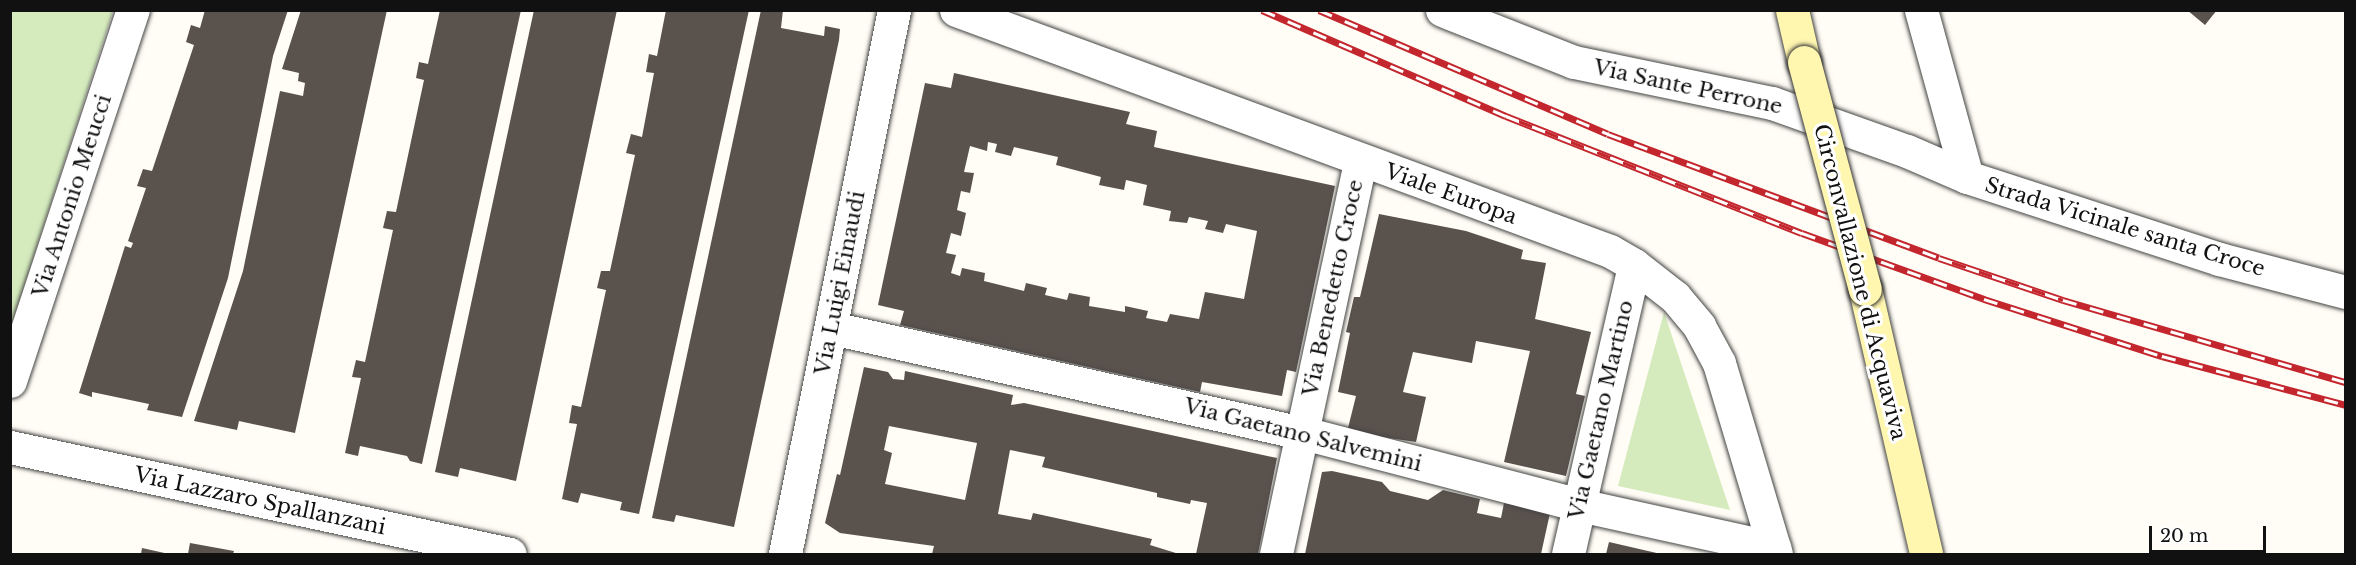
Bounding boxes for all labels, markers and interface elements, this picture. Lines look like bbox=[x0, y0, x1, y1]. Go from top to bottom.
street label: Via Sante Perrone bbox=[1591, 55, 1785, 119]
street label: Via Antonio Meucci bbox=[27, 91, 117, 301]
street label: Circonvallazione di Acquaviva bbox=[1808, 121, 1912, 443]
street label: Viale Europa bbox=[1382, 158, 1520, 230]
street label: Strada Vicinale santa Croce bbox=[1981, 172, 2269, 282]
street label: Via Benedetto Croce bbox=[1298, 177, 1368, 399]
street label: Via Luigi Einaudi bbox=[810, 189, 870, 377]
street label: Via Gaetano Martino bbox=[1563, 298, 1639, 522]
street label: Via Gaetano Salvemini bbox=[1181, 393, 1425, 477]
street label: Via Lazzaro Spallanzani bbox=[132, 462, 388, 540]
scale bar bbox=[2152, 514, 2269, 552]
text: 20 m bbox=[2160, 525, 2208, 547]

